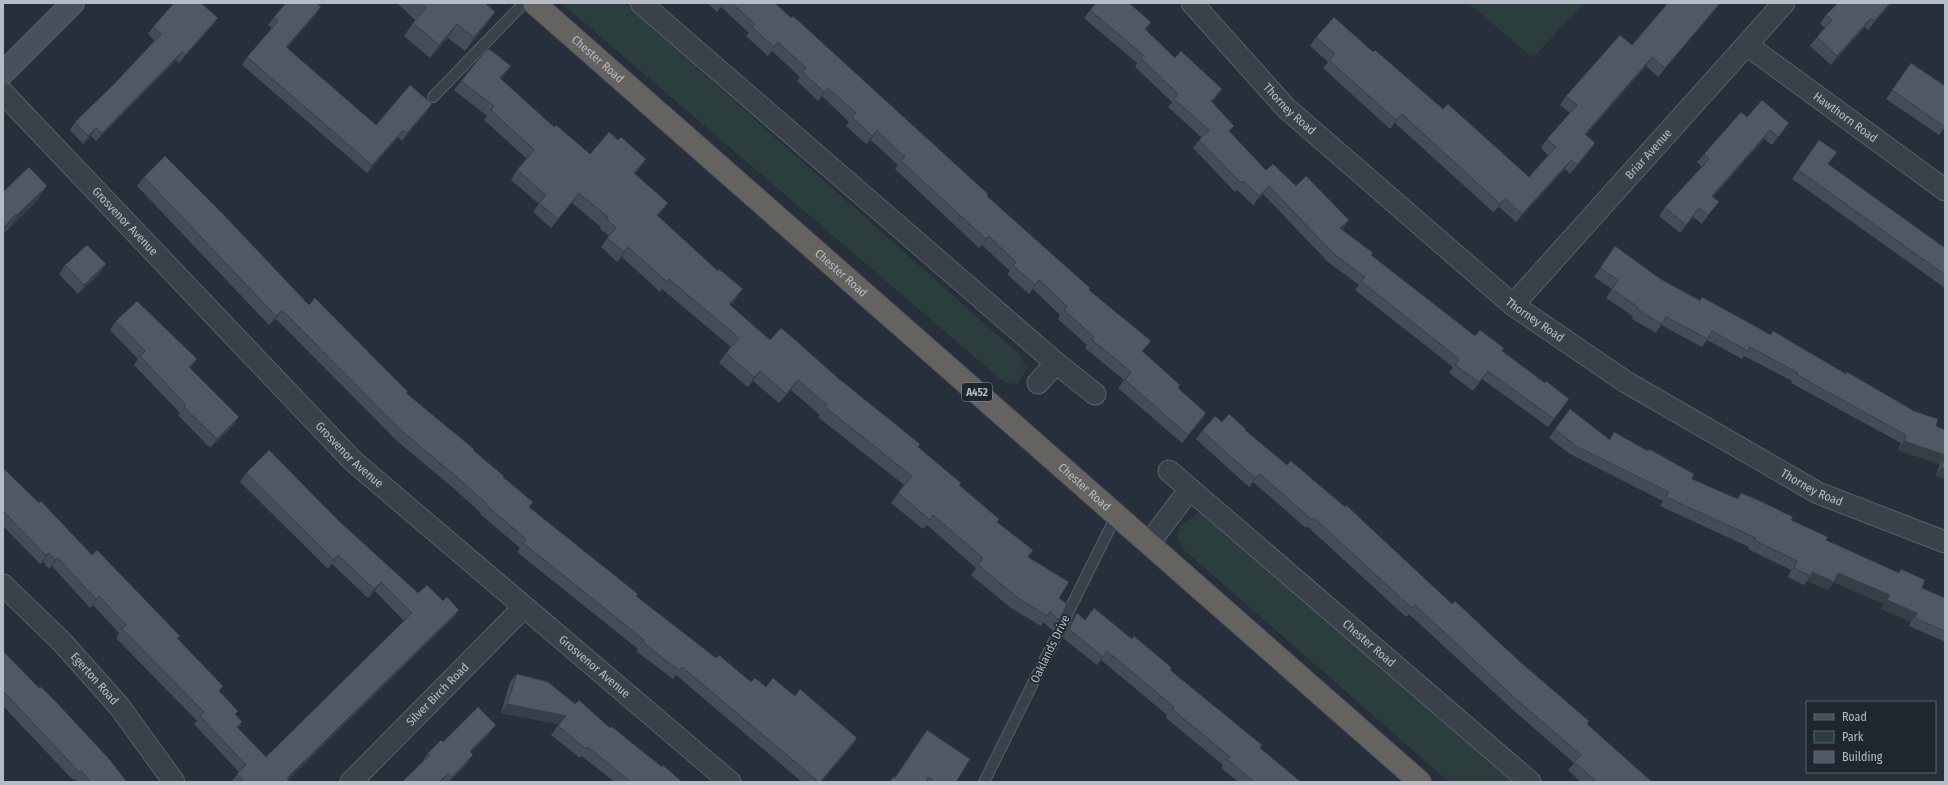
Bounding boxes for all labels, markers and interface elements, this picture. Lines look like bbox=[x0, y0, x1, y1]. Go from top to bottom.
street label: Chester Road bbox=[569, 32, 627, 86]
street label: Thorney Road bbox=[1260, 80, 1318, 137]
street label: Hawthorn Road bbox=[1811, 89, 1880, 145]
street label: Briar Avenue bbox=[1622, 126, 1675, 182]
street label: Grosvenor Avenue bbox=[89, 184, 161, 258]
street label: Chester Road bbox=[812, 246, 870, 300]
street label: Thorney Road bbox=[1503, 295, 1567, 345]
road number: A452 bbox=[962, 383, 992, 401]
street label: Grosvenor Avenue bbox=[313, 419, 386, 491]
street label: Chester Road bbox=[1055, 460, 1114, 514]
street label: Thorney Road bbox=[1778, 466, 1845, 509]
street label: Oaklands Drive bbox=[1027, 613, 1073, 685]
street label: Chester Road bbox=[1340, 617, 1398, 670]
street label: Grosvenor Avenue bbox=[556, 632, 633, 701]
street label: Egerton Road bbox=[68, 650, 121, 708]
street label: Silver Birch Road bbox=[403, 660, 472, 729]
legend bbox=[1806, 701, 1936, 773]
text: Road bbox=[1842, 710, 1867, 724]
text: Park bbox=[1842, 730, 1864, 744]
text: Building bbox=[1842, 750, 1883, 764]

